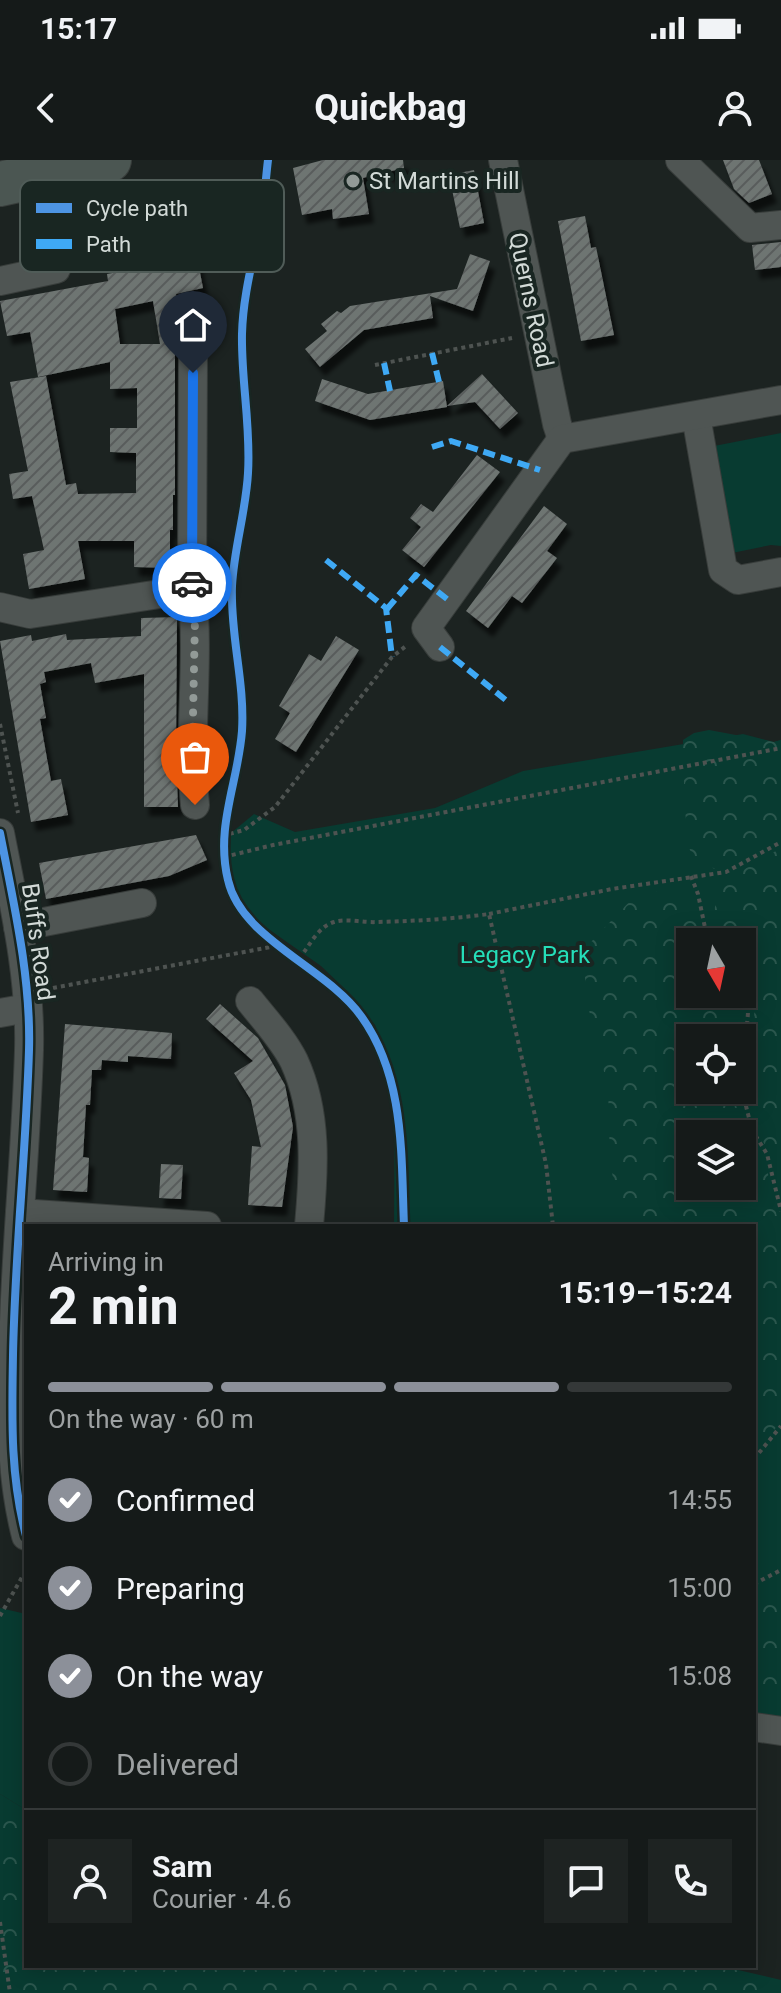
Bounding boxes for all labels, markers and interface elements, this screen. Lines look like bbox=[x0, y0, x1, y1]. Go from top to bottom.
text: 15:17 bbox=[40, 11, 117, 46]
icon: back bbox=[24, 86, 68, 130]
icon: person bbox=[713, 86, 757, 130]
text: Quickbag bbox=[314, 87, 467, 129]
place label: St Martins Hill bbox=[369, 167, 520, 195]
marker: St Martins Hill bbox=[344, 172, 362, 190]
legend bbox=[20, 180, 284, 272]
text: Cycle path bbox=[86, 196, 188, 221]
street label: Querns Road bbox=[503, 230, 559, 370]
text: Path bbox=[86, 232, 131, 257]
pin bbox=[159, 291, 227, 373]
icon: home bbox=[171, 303, 215, 347]
courier bbox=[152, 543, 232, 623]
icon: car bbox=[170, 561, 214, 605]
pin bbox=[161, 723, 229, 805]
icon: bag bbox=[173, 735, 217, 779]
street label: Buffs Road bbox=[16, 881, 60, 1003]
north arrow bbox=[676, 928, 756, 1008]
map controls bbox=[676, 928, 756, 1200]
park label: Legacy Park bbox=[460, 941, 591, 969]
button: locate bbox=[676, 1024, 756, 1104]
button: layers bbox=[676, 1120, 756, 1200]
text: Arriving in bbox=[48, 1247, 164, 1277]
text: 15:19–15:24 bbox=[558, 1275, 732, 1310]
text: 2 min bbox=[48, 1276, 179, 1337]
text: On the way · 60 m bbox=[48, 1404, 254, 1434]
icon: check bbox=[48, 1478, 92, 1522]
text: Confirmed bbox=[116, 1483, 255, 1518]
text: 14:55 bbox=[667, 1485, 732, 1515]
icon: check bbox=[48, 1566, 92, 1610]
text: Preparing bbox=[116, 1571, 245, 1606]
text: 15:00 bbox=[667, 1573, 732, 1603]
icon: check bbox=[48, 1654, 92, 1698]
text: On the way bbox=[116, 1659, 263, 1694]
text: 15:08 bbox=[667, 1661, 732, 1691]
text: Delivered bbox=[116, 1747, 239, 1782]
button: person bbox=[48, 1839, 132, 1923]
button: chat bbox=[544, 1839, 628, 1923]
button: phone bbox=[648, 1839, 732, 1923]
text: Sam bbox=[152, 1849, 213, 1884]
text: Courier · 4.6 bbox=[152, 1884, 292, 1914]

